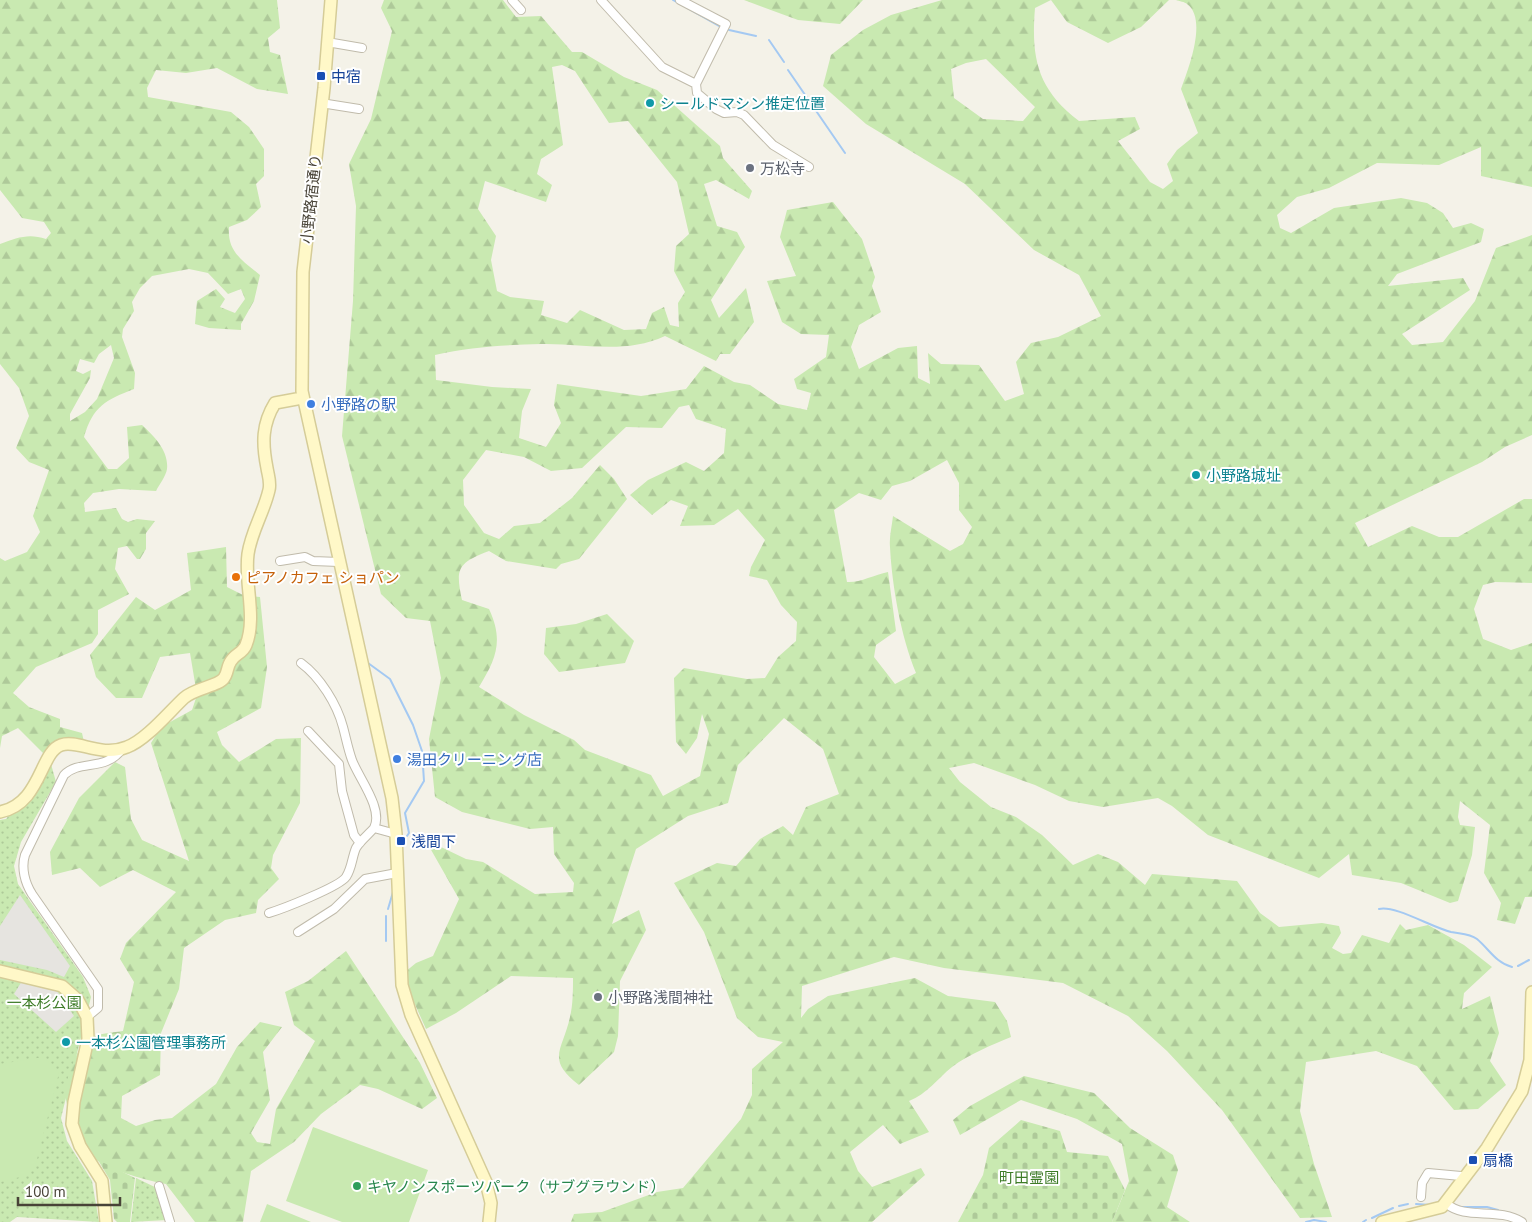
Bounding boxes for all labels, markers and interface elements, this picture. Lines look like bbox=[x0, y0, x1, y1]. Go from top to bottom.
place label: 中宿 bbox=[331, 67, 361, 86]
marker: 中宿 bbox=[315, 70, 327, 82]
place label: シールドマシン推定位置 bbox=[660, 94, 825, 113]
marker: シールドマシン推定位置 bbox=[644, 97, 656, 109]
street label: 小野路宿通り bbox=[297, 153, 325, 245]
place label: 万松寺 bbox=[760, 159, 805, 178]
marker: 万松寺 bbox=[744, 162, 756, 174]
place label: 小野路の駅 bbox=[321, 395, 396, 414]
marker: 小野路の駅 bbox=[305, 398, 317, 410]
place label: 小野路城址 bbox=[1206, 466, 1281, 485]
marker: 小野路城址 bbox=[1190, 469, 1202, 481]
place label: ピアノカフェ ショパン bbox=[246, 568, 399, 587]
marker: ピアノカフェ ショパン bbox=[230, 571, 242, 583]
place label: 湯田クリーニング店 bbox=[407, 750, 542, 769]
marker: 湯田クリーニング店 bbox=[391, 753, 403, 765]
place label: 浅間下 bbox=[411, 832, 456, 851]
marker: 浅間下 bbox=[395, 835, 407, 847]
place label: 小野路浅間神社 bbox=[608, 988, 713, 1007]
marker: 小野路浅間神社 bbox=[592, 991, 604, 1003]
park label: 一本杉公園 bbox=[6, 993, 82, 1012]
place label: 一本杉公園管理事務所 bbox=[76, 1033, 226, 1052]
marker: 一本杉公園管理事務所 bbox=[60, 1036, 72, 1048]
place label: 扇橋 bbox=[1483, 1151, 1513, 1170]
marker: 扇橋 bbox=[1467, 1154, 1479, 1166]
park label: 町田霊園 bbox=[999, 1168, 1059, 1187]
scale bar bbox=[18, 1174, 120, 1206]
place label: キヤノンスポーツパーク（サブグラウンド） bbox=[367, 1177, 665, 1196]
marker: キヤノンスポーツパーク（サブグラウンド） bbox=[351, 1180, 363, 1192]
text: 100 m bbox=[25, 1182, 66, 1201]

